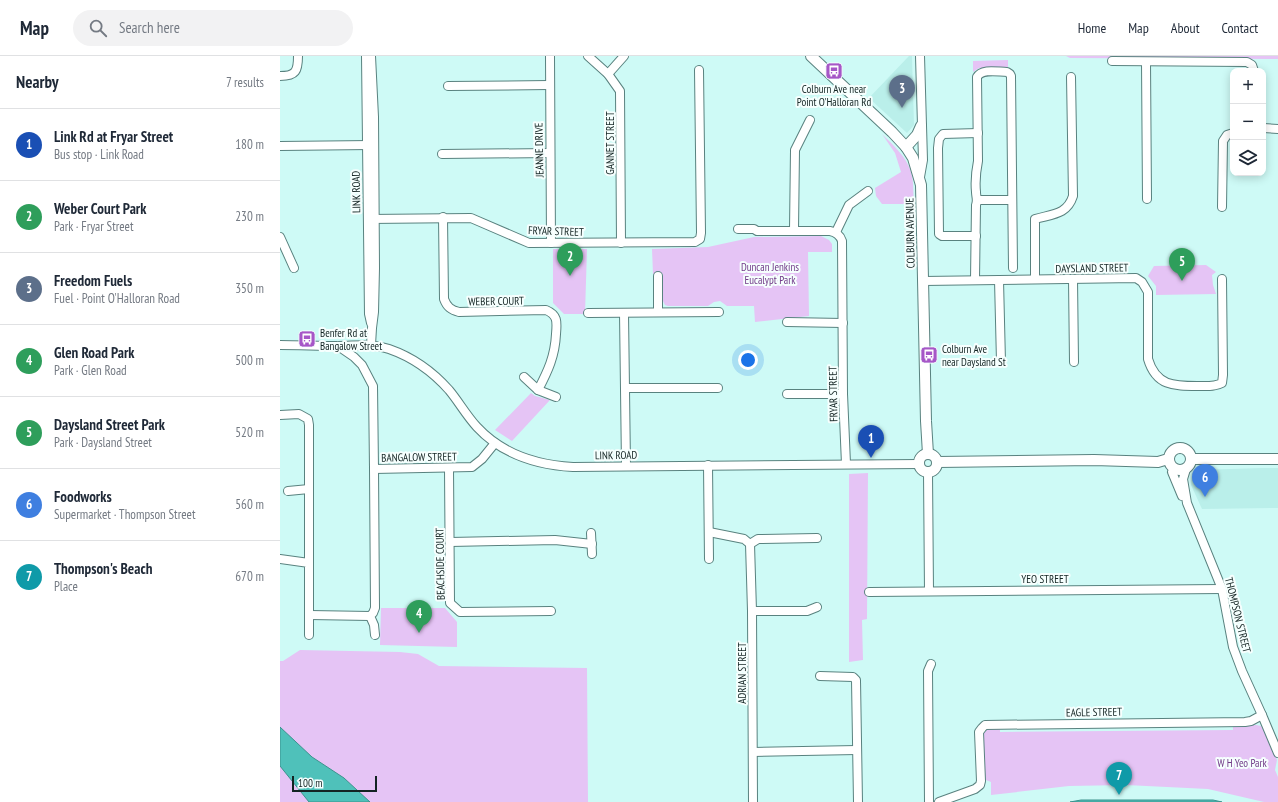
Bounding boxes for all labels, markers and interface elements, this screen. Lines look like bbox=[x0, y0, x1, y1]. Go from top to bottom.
search box bbox=[73, 10, 353, 46]
text: Map bbox=[20, 16, 49, 40]
icon: search bbox=[87, 17, 109, 39]
text: Search here bbox=[119, 18, 180, 37]
text: Home bbox=[1078, 19, 1106, 37]
text: Map bbox=[1128, 19, 1149, 37]
text: About bbox=[1171, 19, 1200, 37]
text: Contact bbox=[1222, 19, 1258, 37]
bus stop icon: Colburn Ave near Point O'Halloran Rd bbox=[824, 61, 844, 81]
map controls bbox=[1230, 68, 1266, 176]
button: + bbox=[1230, 68, 1266, 104]
text: Nearby bbox=[16, 71, 59, 93]
text: 7 results bbox=[226, 74, 264, 91]
pin: 3 bbox=[889, 75, 915, 108]
place label: Colburn Ave near Point O'Halloran Rd bbox=[797, 82, 871, 109]
button: − bbox=[1230, 104, 1266, 140]
street label: GANNET STREET bbox=[603, 111, 617, 175]
street label: JEANNE DRIVE bbox=[532, 122, 546, 179]
text: Link Rd at Fryar Street bbox=[54, 127, 173, 146]
text: 1 bbox=[26, 136, 32, 153]
text: 180 m bbox=[235, 136, 264, 153]
button: layers bbox=[1230, 140, 1266, 176]
text: Bus stop · Link Road bbox=[54, 146, 144, 163]
street label: LINK ROAD bbox=[349, 171, 363, 213]
street label: COLBURN AVENUE bbox=[902, 197, 918, 268]
text: Weber Court Park bbox=[54, 199, 146, 218]
text: 2 bbox=[26, 208, 32, 225]
text: 230 m bbox=[235, 208, 264, 225]
text: Park · Fryar Street bbox=[54, 218, 134, 235]
street label: FRYAR STREET bbox=[528, 223, 584, 239]
pin: 2 bbox=[557, 243, 583, 276]
pin: 5 bbox=[1169, 248, 1195, 281]
park label: Duncan Jenkins Eucalypt Park bbox=[741, 260, 799, 287]
street label: DAYSLAND STREET bbox=[1055, 260, 1129, 276]
text: Freedom Fuels bbox=[54, 271, 132, 290]
text: 3 bbox=[26, 280, 32, 297]
text: 350 m bbox=[235, 280, 264, 297]
text: Fuel · Point O'Halloran Road bbox=[54, 290, 180, 307]
street label: WEBER COURT bbox=[468, 294, 524, 308]
place label: Benfer Rd at Bangalow Street bbox=[320, 326, 382, 353]
bus stop icon: Benfer Rd at Bangalow Street bbox=[297, 329, 317, 349]
place label: Colburn Ave near Daysland St bbox=[942, 342, 1006, 369]
text: Glen Road Park bbox=[54, 343, 135, 362]
bus stop icon: Colburn Ave near Daysland St bbox=[919, 345, 939, 365]
your location bbox=[738, 350, 758, 370]
text: 4 bbox=[26, 352, 32, 369]
text: 500 m bbox=[235, 352, 264, 369]
text: Park · Glen Road bbox=[54, 362, 127, 379]
street label: FRYAR STREET bbox=[826, 366, 840, 422]
text: Daysland Street Park bbox=[54, 415, 165, 434]
text: 5 bbox=[26, 424, 32, 441]
text: 520 m bbox=[235, 424, 264, 441]
pin: 1 bbox=[858, 425, 884, 458]
text: Park · Daysland Street bbox=[54, 434, 152, 451]
street label: LINK ROAD bbox=[595, 448, 637, 462]
street label: BANGALOW STREET bbox=[381, 449, 457, 465]
pin: 6 bbox=[1192, 464, 1218, 497]
text: Foodworks bbox=[54, 487, 112, 506]
text: 6 bbox=[26, 496, 32, 513]
text: 560 m bbox=[235, 496, 264, 513]
text: Supermarket · Thompson Street bbox=[54, 506, 195, 523]
street label: BEACHSIDE COURT bbox=[432, 528, 448, 600]
text: Thompson's Beach bbox=[54, 559, 152, 578]
text: 7 bbox=[26, 568, 32, 585]
text: 670 m bbox=[235, 568, 264, 585]
street label: YEO STREET bbox=[1021, 572, 1069, 586]
street label: THOMPSON STREET bbox=[1222, 576, 1254, 654]
text: Place bbox=[54, 578, 78, 595]
pin: 4 bbox=[406, 600, 432, 633]
street label: ADRIAN STREET bbox=[735, 642, 749, 704]
street label: EAGLE STREET bbox=[1066, 705, 1122, 719]
park label: W H Yeo Park bbox=[1217, 756, 1268, 770]
pin: 7 bbox=[1106, 762, 1132, 795]
scale bar bbox=[292, 774, 377, 793]
text: 100 m bbox=[298, 776, 322, 790]

